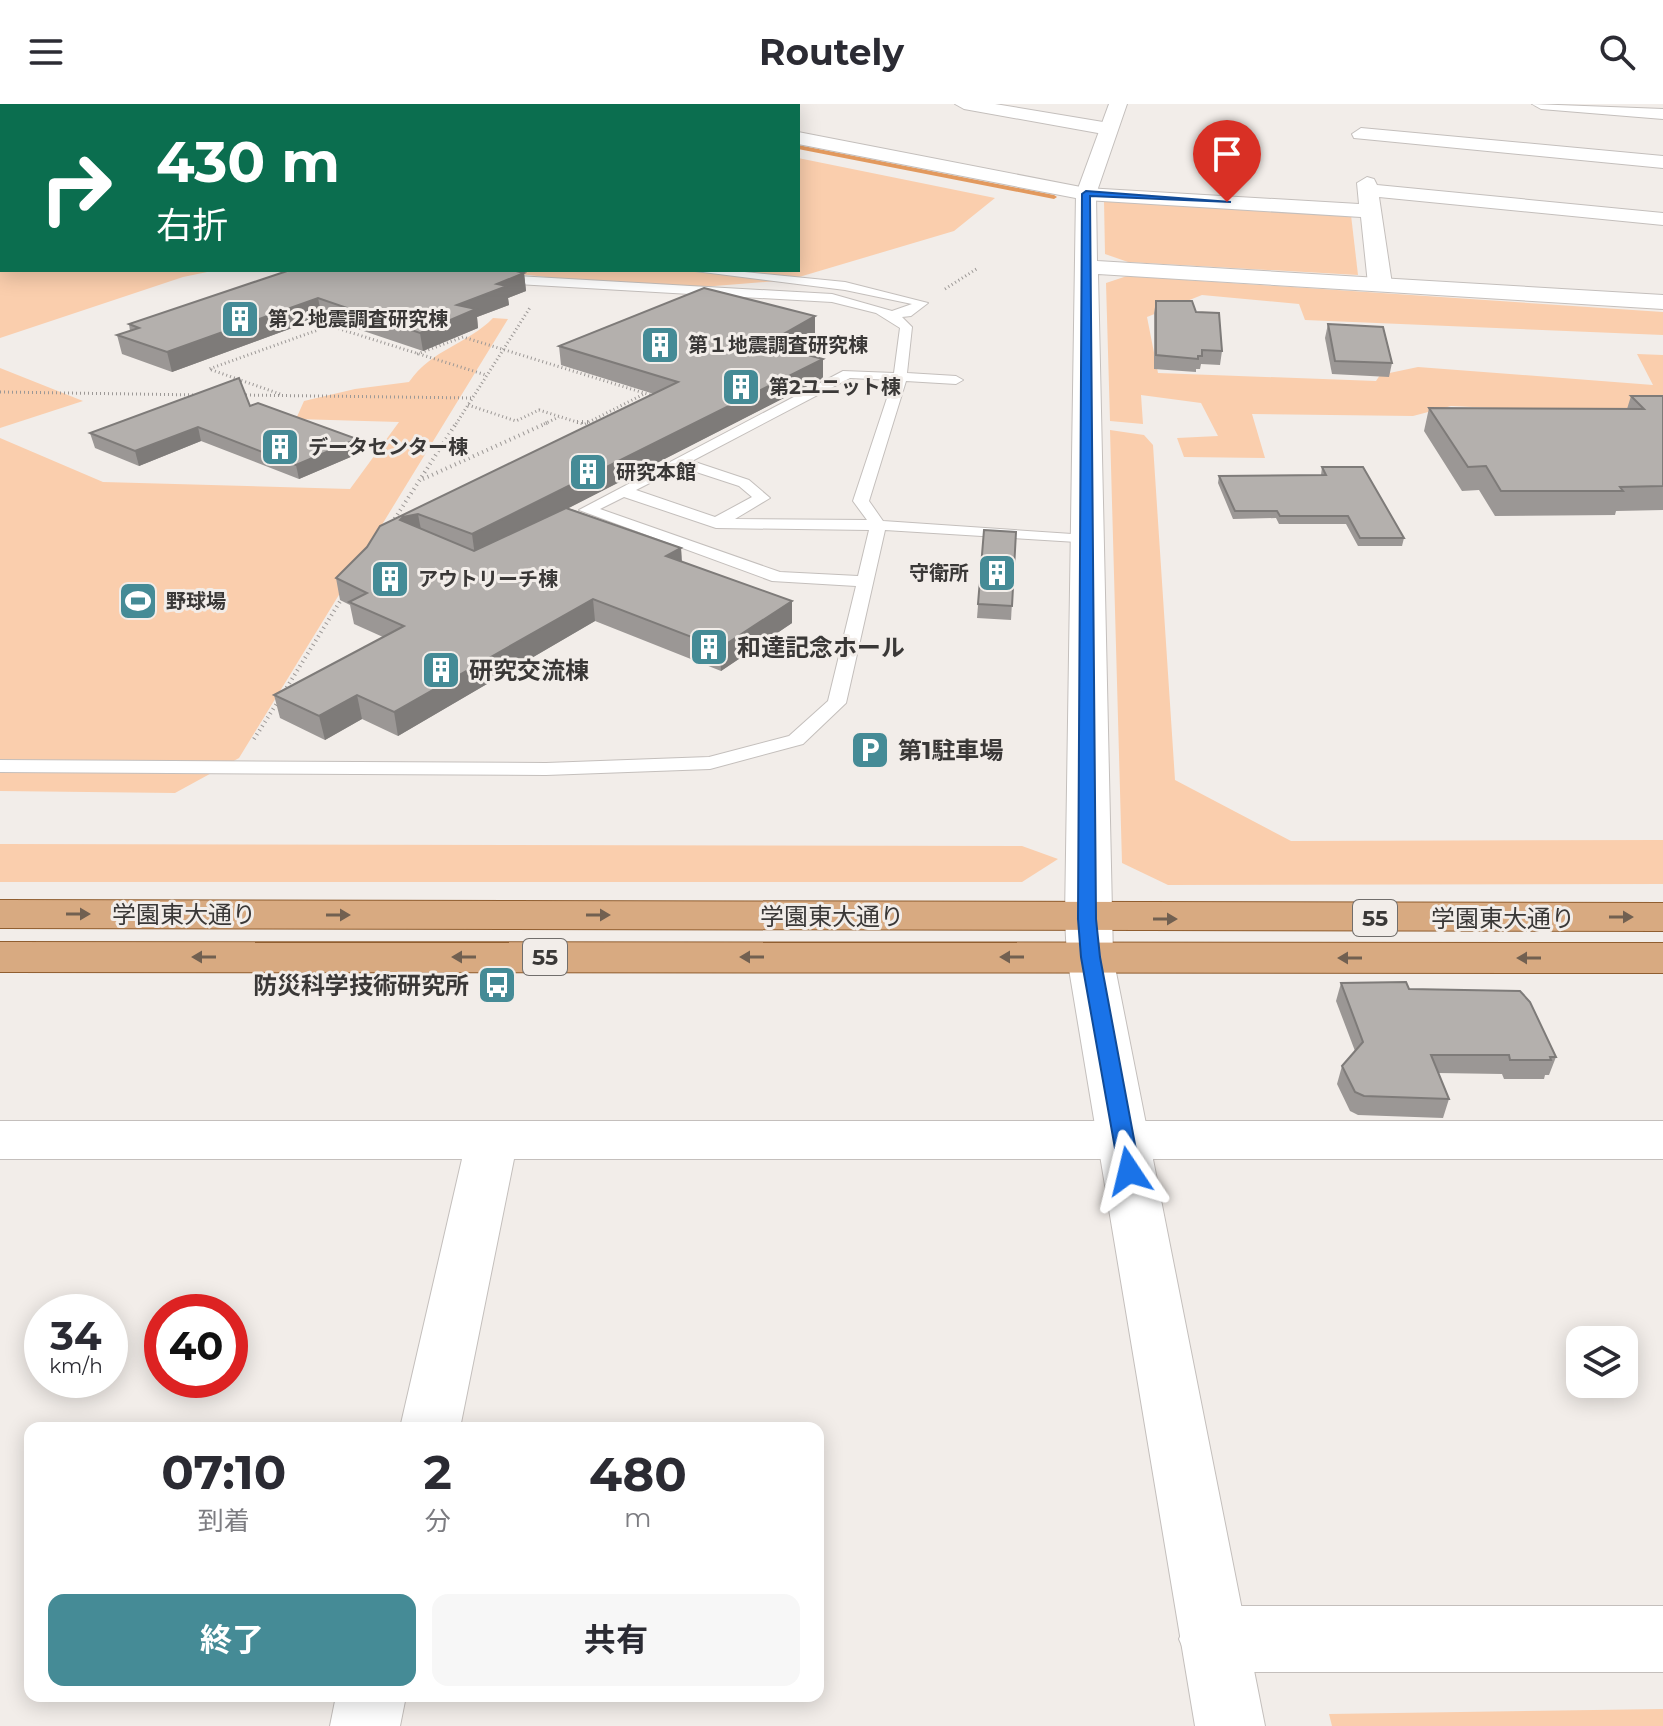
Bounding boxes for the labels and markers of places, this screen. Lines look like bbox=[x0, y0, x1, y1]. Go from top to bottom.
pin bbox=[1193, 120, 1261, 202]
building icon: 第２地震調査研究棟 bbox=[219, 298, 261, 340]
place label: 第２地震調査研究棟 bbox=[268, 307, 448, 331]
building icon: 第１地震調査研究棟 bbox=[639, 324, 681, 366]
place label: 第１地震調査研究棟 bbox=[688, 333, 868, 357]
building icon: 第2ユニット棟 bbox=[720, 366, 762, 408]
place label: 第2ユニット棟 bbox=[769, 375, 901, 399]
building icon: データセンター棟 bbox=[259, 426, 301, 468]
place label: データセンター棟 bbox=[308, 435, 468, 459]
building icon: 研究本館 bbox=[567, 451, 609, 493]
place label: 研究本館 bbox=[616, 460, 696, 484]
building icon: 守衛所 bbox=[976, 552, 1018, 594]
building icon: アウトリーチ棟 bbox=[369, 558, 411, 600]
place label: 守衛所 bbox=[909, 561, 969, 585]
place label: アウトリーチ棟 bbox=[418, 567, 558, 591]
sports icon: 野球場 bbox=[117, 580, 159, 622]
place label: 野球場 bbox=[166, 589, 226, 613]
building icon: 和達記念ホール bbox=[688, 626, 730, 668]
place label: 和達記念ホール bbox=[737, 633, 905, 662]
building icon: 研究交流棟 bbox=[420, 649, 462, 691]
place label: 研究交流棟 bbox=[469, 656, 589, 685]
parking icon: 第1駐車場 bbox=[849, 729, 891, 771]
place label: 第1駐車場 bbox=[898, 736, 1003, 765]
bus stop icon: 防災科学技術研究所 bbox=[476, 964, 518, 1006]
place label: 防災科学技術研究所 bbox=[253, 971, 469, 1000]

